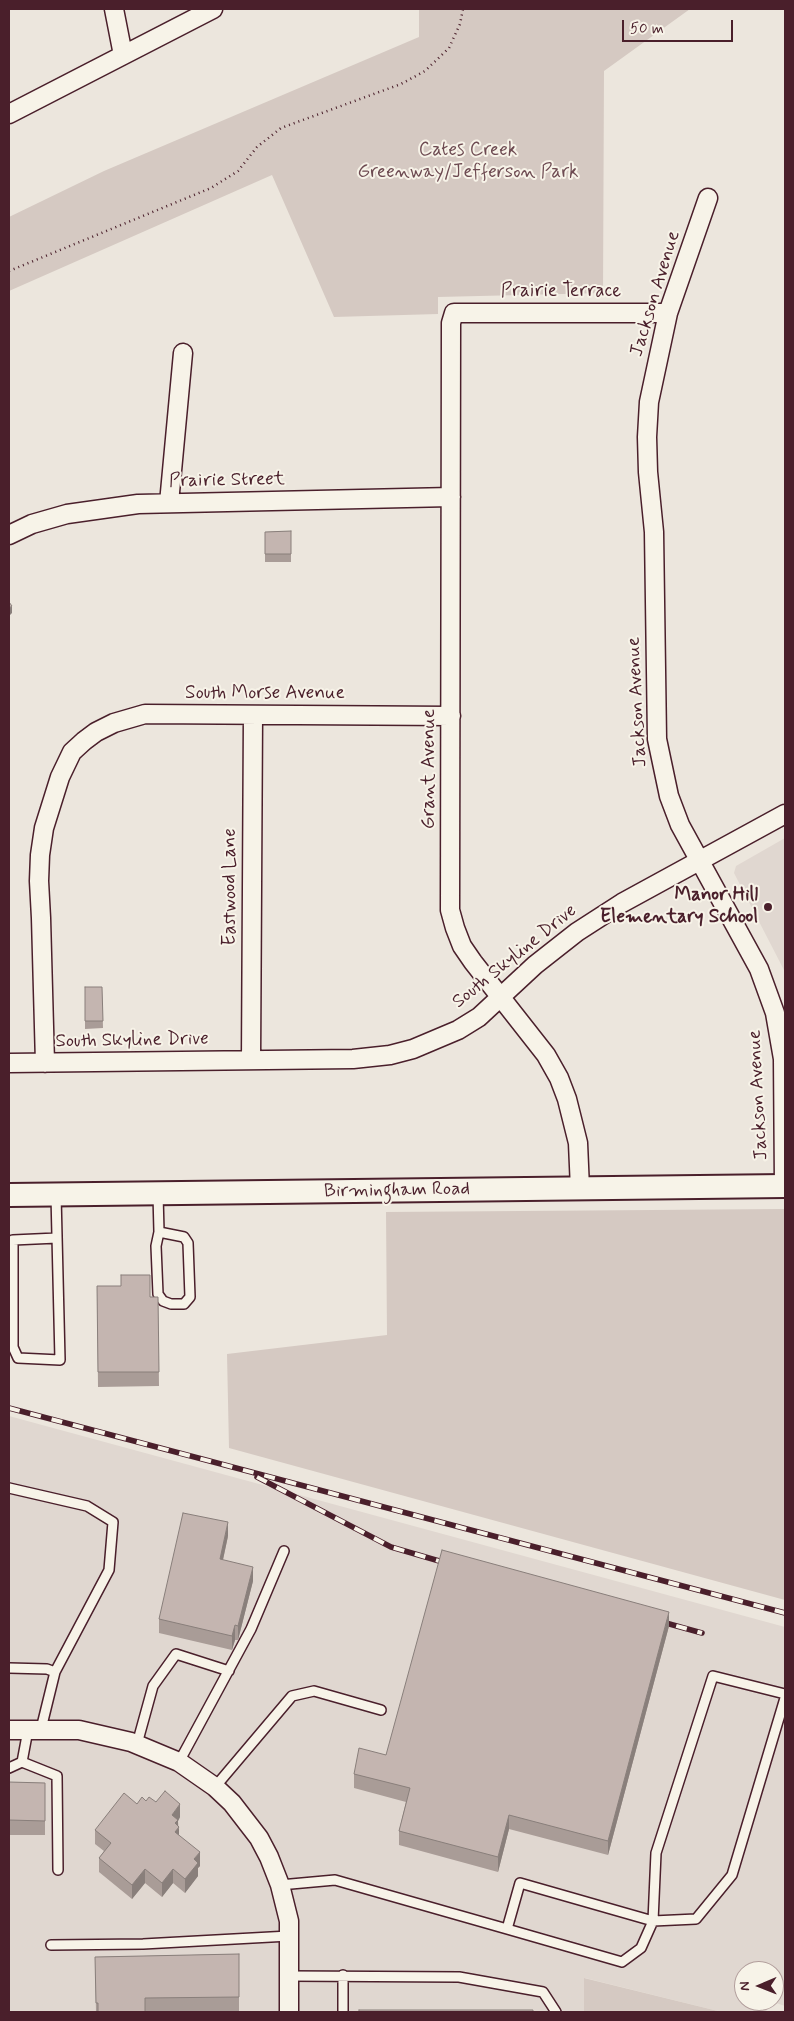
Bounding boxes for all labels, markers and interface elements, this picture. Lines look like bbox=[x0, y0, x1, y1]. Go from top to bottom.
scale bar bbox=[624, 10, 735, 42]
text: 50 m bbox=[630, 19, 664, 39]
park label: Cates Creek Greenway/Jefferson Park bbox=[358, 140, 578, 184]
street label: Jackson Avenue bbox=[626, 228, 686, 360]
street label: Prairie Terrace bbox=[501, 281, 621, 303]
street label: Prairie Street bbox=[169, 469, 285, 493]
street label: Jackson Avenue bbox=[623, 636, 653, 768]
street label: South Morse Avenue bbox=[185, 683, 345, 705]
street label: Grant Avenue bbox=[419, 709, 441, 829]
street label: Eastwood Lane bbox=[220, 828, 242, 946]
place label: Manor Hill Elementary School bbox=[600, 885, 758, 929]
street label: South Skyline Drive bbox=[448, 900, 582, 1014]
marker: Manor Hill Elementary School bbox=[762, 901, 774, 913]
street label: South Skyline Drive bbox=[55, 1028, 209, 1054]
street label: Jackson Avenue bbox=[744, 1029, 774, 1161]
street label: Birmingham Road bbox=[324, 1178, 470, 1204]
north arrow bbox=[734, 1961, 784, 2011]
text: N bbox=[736, 1981, 754, 1991]

